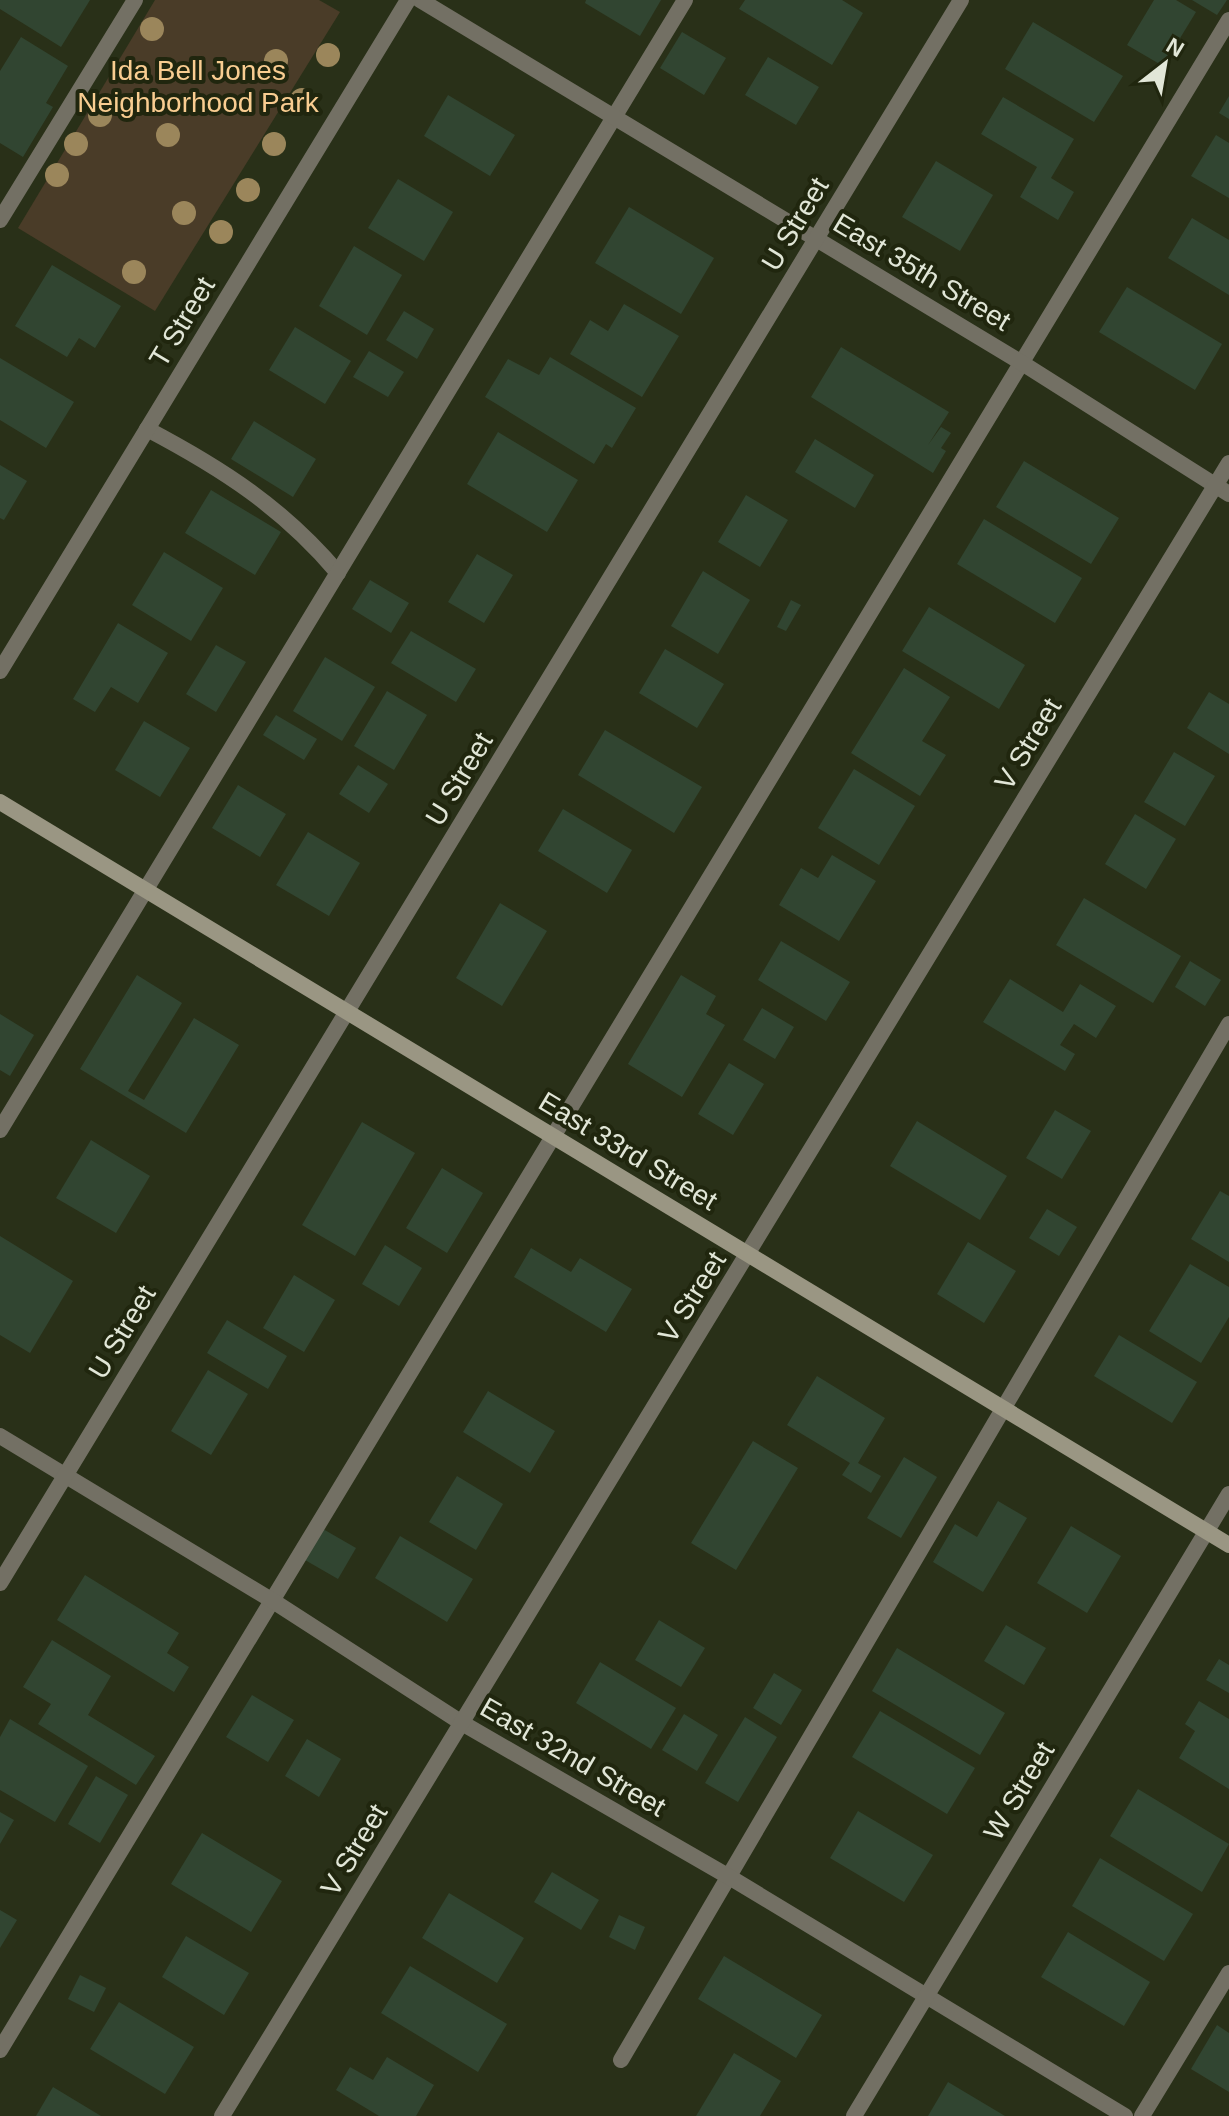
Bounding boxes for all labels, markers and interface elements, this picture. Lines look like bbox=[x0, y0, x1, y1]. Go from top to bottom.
north arrow bbox=[1125, 24, 1205, 104]
text: N bbox=[1162, 32, 1188, 62]
park label: Ida Bell Jones Neighborhood Park bbox=[77, 55, 320, 118]
street label: U Street bbox=[755, 172, 835, 276]
street label: East 35th Street bbox=[828, 207, 1016, 337]
street label: T Street bbox=[143, 271, 221, 372]
street label: V Street bbox=[989, 692, 1067, 795]
street label: U Street bbox=[419, 727, 499, 831]
street label: East 33rd Street bbox=[533, 1086, 723, 1217]
street label: V Street bbox=[652, 1246, 732, 1348]
street label: U Street bbox=[82, 1280, 162, 1384]
street label: East 32nd Street bbox=[475, 1691, 671, 1823]
street label: W Street bbox=[978, 1736, 1060, 1846]
street label: V Street bbox=[315, 1798, 393, 1901]

